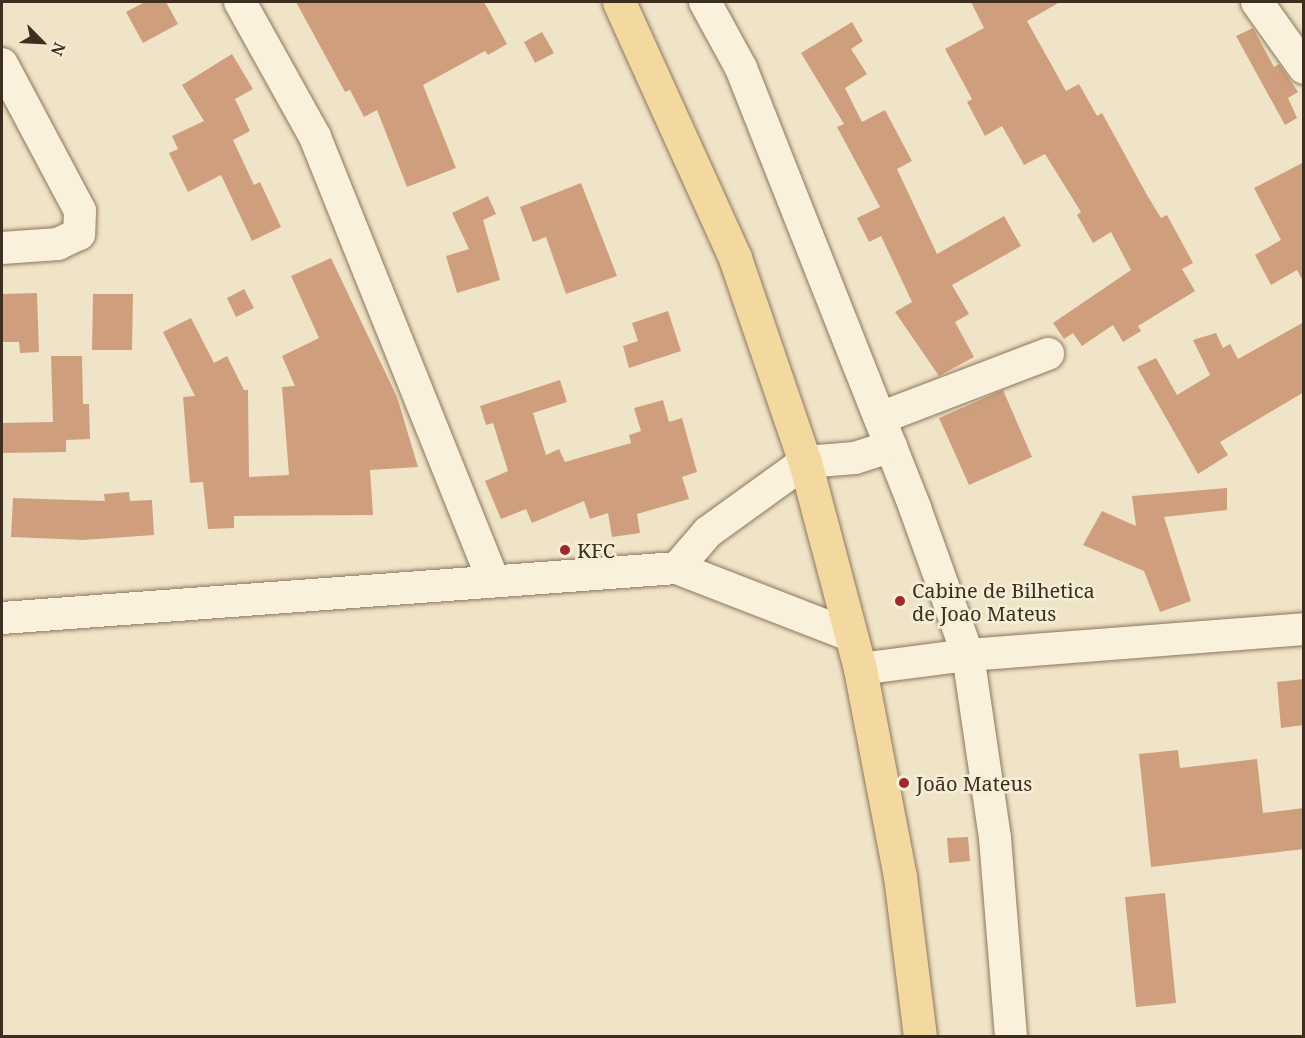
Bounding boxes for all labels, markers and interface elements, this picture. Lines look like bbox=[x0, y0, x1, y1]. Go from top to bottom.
north arrow bbox=[12, 12, 72, 72]
text: N bbox=[46, 39, 71, 60]
place label: KFC bbox=[577, 538, 615, 562]
marker: KFC bbox=[558, 543, 572, 557]
place label: Cabine de Bilhetica de Joao Mateus bbox=[912, 578, 1095, 625]
marker: Cabine de Bilhetica de Joao Mateus bbox=[893, 594, 907, 608]
place label: João Mateus bbox=[916, 771, 1032, 795]
marker: João Mateus bbox=[897, 776, 911, 790]

